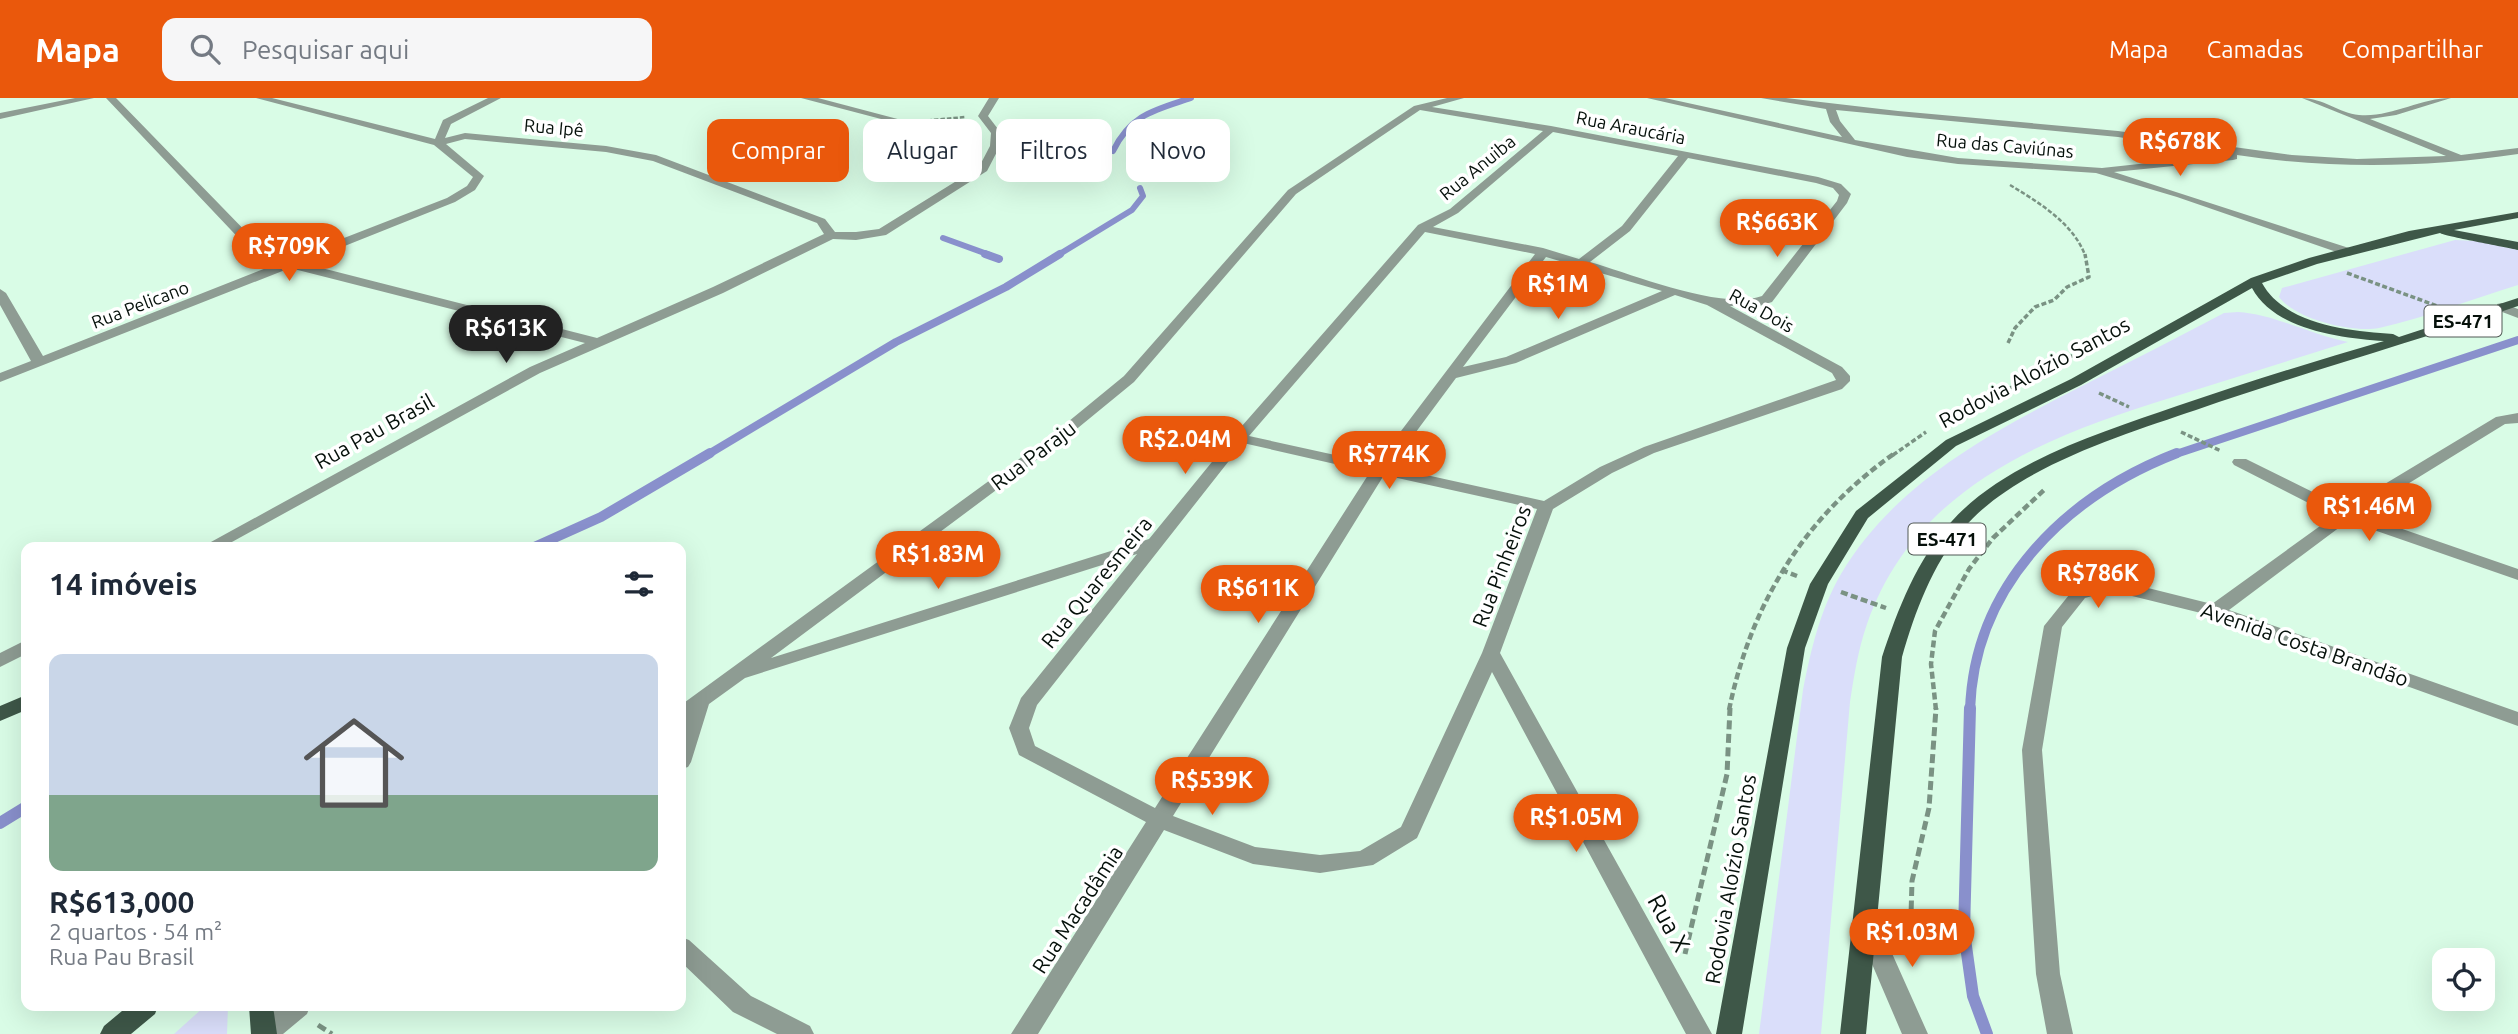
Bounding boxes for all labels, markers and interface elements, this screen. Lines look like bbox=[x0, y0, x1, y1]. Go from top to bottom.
search box bbox=[162, 18, 652, 81]
icon: search bbox=[186, 30, 224, 68]
text: Mapa bbox=[35, 31, 120, 68]
text: Pesquisar aqui bbox=[242, 35, 409, 64]
text: Mapa bbox=[2109, 36, 2168, 63]
text: Camadas bbox=[2206, 36, 2303, 63]
text: Compartilhar bbox=[2341, 36, 2483, 63]
street label: Rua Araucária bbox=[1575, 107, 1687, 147]
street label: Rua Ipê bbox=[523, 114, 585, 140]
pin: R$678K bbox=[2123, 118, 2237, 178]
chip: Comprar bbox=[707, 119, 849, 182]
chip: Alugar bbox=[863, 119, 982, 182]
chip: Filtros bbox=[996, 119, 1112, 182]
chip: Novo bbox=[1126, 119, 1230, 182]
text: R$678K bbox=[2139, 128, 2221, 153]
street label: Rua das Caviúnas bbox=[1936, 129, 2075, 161]
street label: Rua Anuiba bbox=[1435, 131, 1519, 203]
pin: R$663K bbox=[1720, 200, 1834, 259]
text: R$663K bbox=[1736, 209, 1818, 234]
pin: R$709K bbox=[232, 223, 346, 283]
text: R$709K bbox=[248, 233, 330, 258]
pin: R$1M bbox=[1517, 262, 1599, 321]
text: R$1M bbox=[1527, 271, 1589, 296]
street label: Rua Pelicano bbox=[88, 276, 192, 332]
street label: Rua Dois bbox=[1726, 284, 1798, 336]
pin: R$613K bbox=[449, 306, 563, 365]
road number: ES-471 bbox=[2424, 306, 2502, 336]
street label: Rodovia Aloízio Santos bbox=[1934, 311, 2134, 433]
text: R$613K bbox=[465, 315, 547, 340]
street label: Rua Pau Brasil bbox=[310, 388, 438, 474]
street label: Rua Paraju bbox=[986, 415, 1080, 495]
pin: R$2.04M bbox=[1120, 416, 1250, 476]
text: R$2.04M bbox=[1138, 426, 1232, 451]
pin: R$774K bbox=[1332, 432, 1446, 491]
text: R$774K bbox=[1348, 441, 1430, 466]
pin: R$1.46M bbox=[2304, 484, 2434, 543]
text: R$1.46M bbox=[2322, 493, 2416, 518]
street label: Rua Pinheiros bbox=[1467, 502, 1535, 630]
street label: Rua Quaresmeira bbox=[1036, 512, 1156, 652]
road number: ES-471 bbox=[1909, 524, 1986, 554]
pin: R$1.83M bbox=[873, 532, 1003, 591]
text: R$1.83M bbox=[891, 541, 985, 566]
pin: R$786K bbox=[2041, 550, 2155, 610]
text: R$786K bbox=[2057, 560, 2139, 585]
icon: filters bbox=[620, 565, 658, 603]
pin: R$611K bbox=[1201, 566, 1315, 625]
text: 14 imóveis bbox=[49, 567, 197, 601]
text: R$611K bbox=[1217, 575, 1299, 600]
street label: Avenida Costa Brandão bbox=[2198, 597, 2412, 691]
icon: home bbox=[291, 700, 417, 826]
pin: R$539K bbox=[1155, 758, 1269, 817]
text: R$539K bbox=[1171, 767, 1253, 792]
street label: Rodovia Aloízio Santos bbox=[1700, 772, 1760, 986]
pin: R$1.05M bbox=[1511, 794, 1641, 854]
text: R$1.05M bbox=[1529, 804, 1623, 829]
street label: Rua Macadâmia bbox=[1027, 841, 1127, 977]
text: R$613,000 bbox=[49, 885, 195, 919]
street label: Rua X bbox=[1642, 890, 1696, 957]
pin: R$1.03M bbox=[1847, 910, 1977, 969]
text: 2 quartos · 54 m² bbox=[49, 919, 222, 944]
text: R$1.03M bbox=[1865, 919, 1959, 944]
text: Rua Pau Brasil bbox=[49, 944, 194, 969]
map controls bbox=[2432, 948, 2495, 1011]
button: locate bbox=[2432, 948, 2495, 1011]

